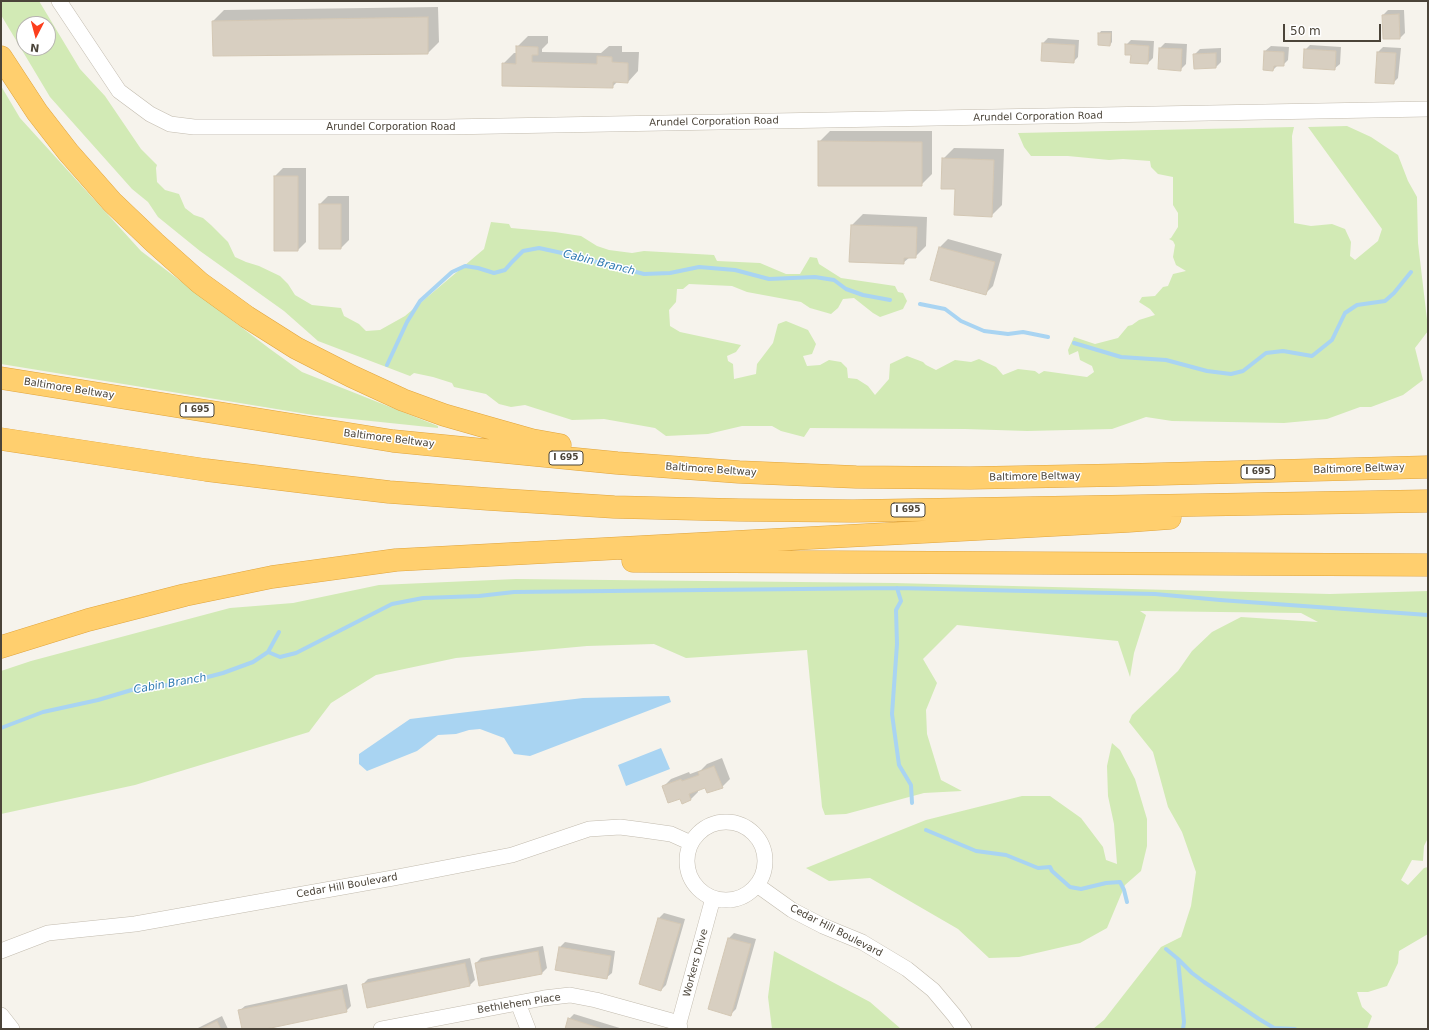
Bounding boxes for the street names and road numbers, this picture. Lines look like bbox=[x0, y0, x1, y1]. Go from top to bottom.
street label: Arundel Corporation Road bbox=[973, 110, 1103, 124]
street label: Arundel Corporation Road bbox=[649, 115, 779, 129]
street label: Arundel Corporation Road bbox=[326, 121, 456, 133]
street label: Baltimore Beltway bbox=[23, 376, 115, 402]
road number: I 695 bbox=[180, 403, 214, 417]
street label: Baltimore Beltway bbox=[343, 427, 435, 451]
road number: I 695 bbox=[549, 451, 583, 465]
street label: Baltimore Beltway bbox=[665, 461, 757, 479]
street label: Baltimore Beltway bbox=[1313, 461, 1405, 477]
road number: I 695 bbox=[1241, 465, 1275, 479]
street label: Baltimore Beltway bbox=[989, 470, 1081, 484]
road number: I 695 bbox=[891, 503, 925, 517]
street label: Cedar Hill Boulevard bbox=[295, 871, 399, 901]
street label: Cedar Hill Boulevard bbox=[788, 902, 884, 960]
street label: Workers Drive bbox=[681, 928, 711, 998]
street label: Bethlehem Place bbox=[476, 991, 562, 1017]

